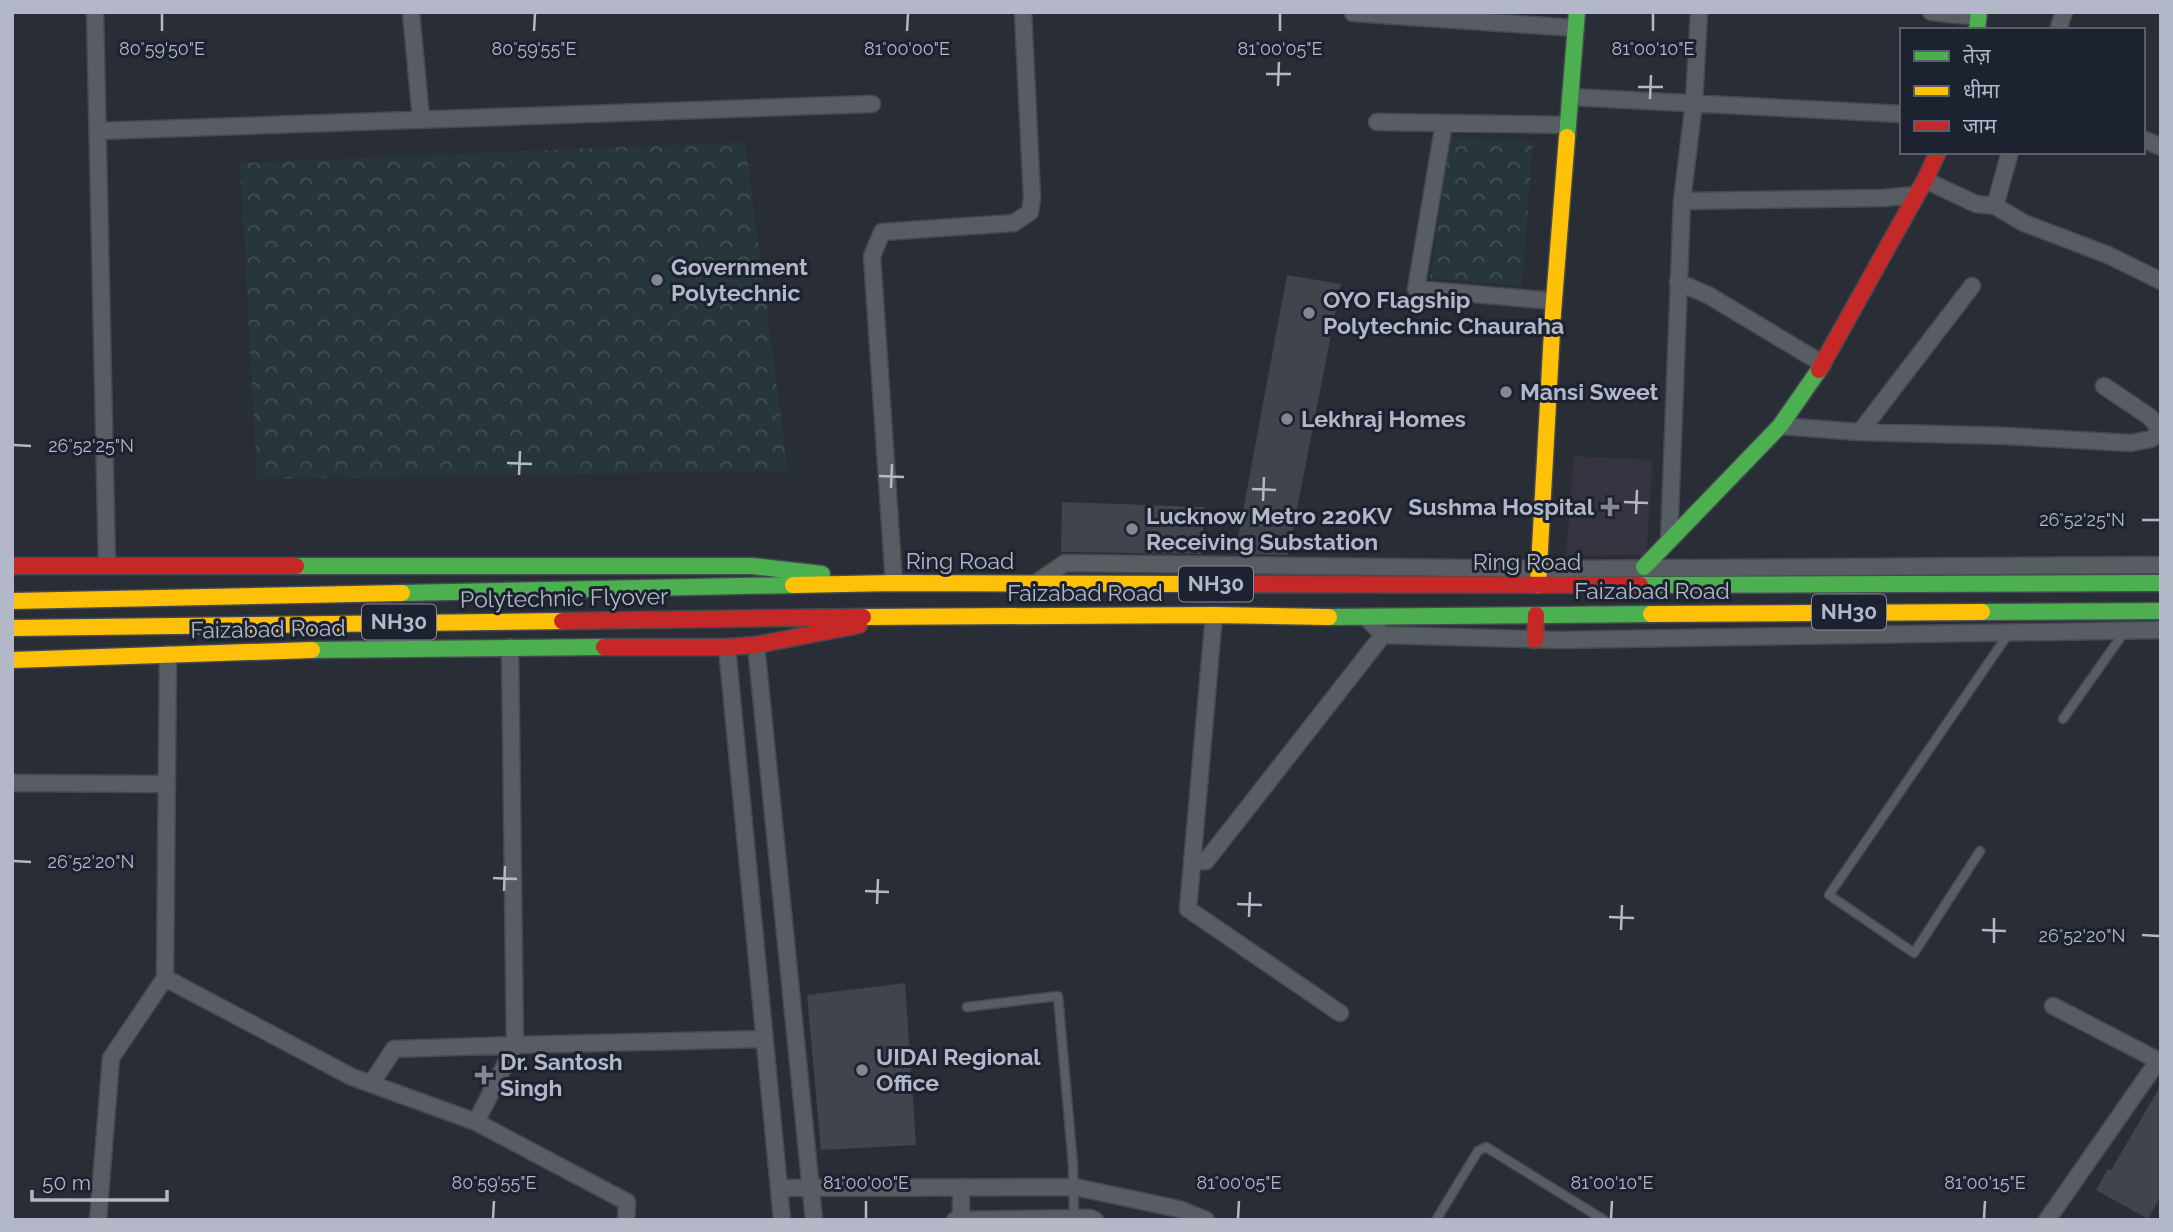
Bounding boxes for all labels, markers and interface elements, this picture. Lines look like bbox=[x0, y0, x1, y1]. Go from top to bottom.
legend bbox=[1900, 28, 2145, 154]
text: 80°59'50"E bbox=[119, 38, 205, 59]
text: 80°59'55"E bbox=[492, 38, 576, 59]
text: 81°00'00"E bbox=[864, 38, 950, 59]
text: 81°00'05"E bbox=[1238, 38, 1322, 59]
text: 81°00'10"E bbox=[1612, 38, 1694, 59]
text: तेज़ bbox=[1963, 43, 1991, 68]
text: धीमा bbox=[1963, 78, 2000, 103]
text: जाम bbox=[1963, 113, 1997, 138]
place label: Government Polytechnic bbox=[671, 253, 808, 306]
marker: Government Polytechnic bbox=[649, 272, 665, 288]
place label: OYO Flagship Polytechnic Chauraha bbox=[1323, 286, 1564, 339]
marker: OYO Flagship Polytechnic Chauraha bbox=[1301, 305, 1317, 321]
place label: Mansi Sweet bbox=[1520, 378, 1659, 405]
marker: Mansi Sweet bbox=[1498, 384, 1514, 400]
place label: Lekhraj Homes bbox=[1301, 405, 1466, 432]
marker: Lekhraj Homes bbox=[1279, 411, 1295, 427]
text: 26°52'25"N bbox=[48, 435, 134, 456]
place label: Sushma Hospital bbox=[1408, 493, 1595, 520]
marker: Sushma Hospital bbox=[1600, 497, 1620, 517]
place label: Lucknow Metro 220KV Receiving Substation bbox=[1146, 502, 1393, 555]
text: 26°52'25"N bbox=[2039, 509, 2125, 530]
marker: Lucknow Metro 220KV Receiving Substation bbox=[1124, 521, 1140, 537]
street label: Ring Road bbox=[906, 547, 1014, 574]
street label: Ring Road bbox=[1473, 548, 1581, 575]
road number: NH30 bbox=[1179, 566, 1253, 602]
street label: Faizabad Road bbox=[1574, 577, 1730, 604]
street label: Faizabad Road bbox=[1007, 579, 1163, 606]
street label: Polytechnic Flyover bbox=[460, 582, 668, 613]
road number: NH30 bbox=[1812, 594, 1886, 630]
road number: NH30 bbox=[362, 604, 436, 640]
street label: Faizabad Road bbox=[190, 614, 346, 643]
text: 26°52'20"N bbox=[48, 851, 134, 872]
text: 26°52'20"N bbox=[2039, 925, 2125, 946]
place label: UIDAI Regional Office bbox=[876, 1043, 1041, 1096]
place label: Dr. Santosh Singh bbox=[500, 1048, 623, 1101]
marker: UIDAI Regional Office bbox=[854, 1062, 870, 1078]
marker: Dr. Santosh Singh bbox=[474, 1065, 494, 1085]
scale bar bbox=[32, 1158, 166, 1202]
text: 50 m bbox=[42, 1170, 91, 1195]
text: 80°59'55"E bbox=[452, 1172, 536, 1193]
text: 81°00'00"E bbox=[823, 1172, 909, 1193]
text: 81°00'05"E bbox=[1197, 1172, 1281, 1193]
text: 81°00'10"E bbox=[1571, 1172, 1653, 1193]
text: 81°00'15"E bbox=[1944, 1172, 2026, 1193]

